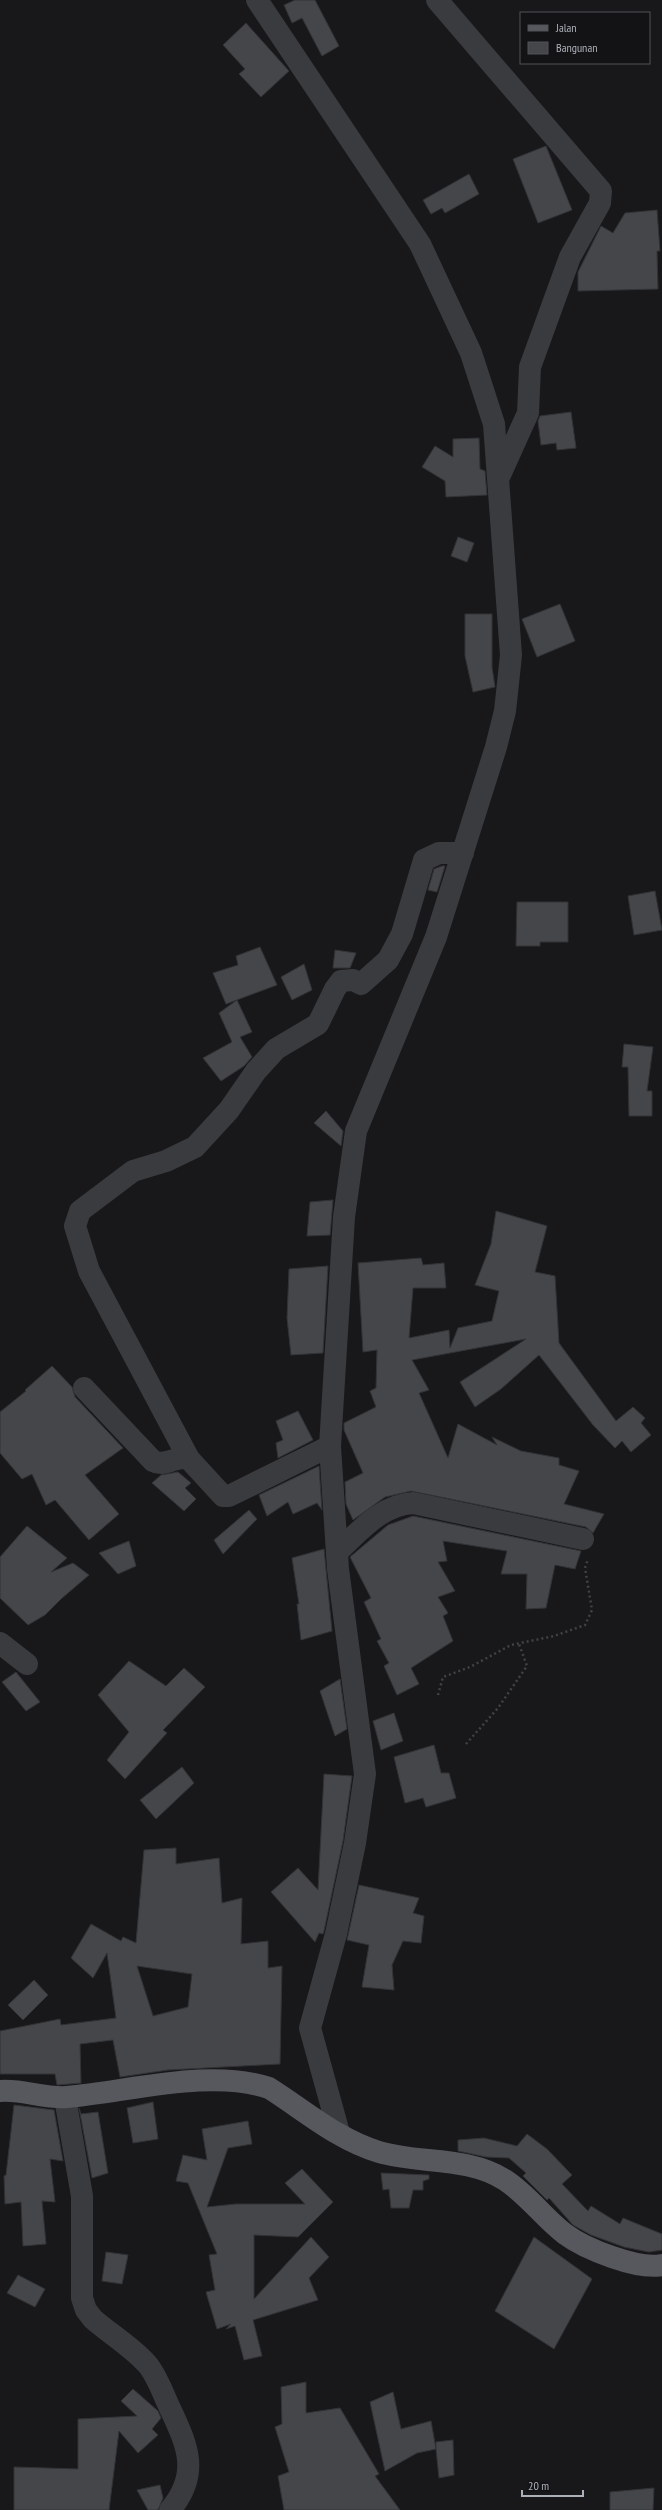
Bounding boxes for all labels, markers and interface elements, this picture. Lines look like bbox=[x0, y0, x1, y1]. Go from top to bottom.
legend bbox=[520, 12, 650, 64]
text: Jalan bbox=[555, 20, 577, 35]
text: Bangunan bbox=[556, 40, 597, 55]
scale bar bbox=[522, 2472, 583, 2498]
text: 20 m bbox=[528, 2478, 549, 2493]

